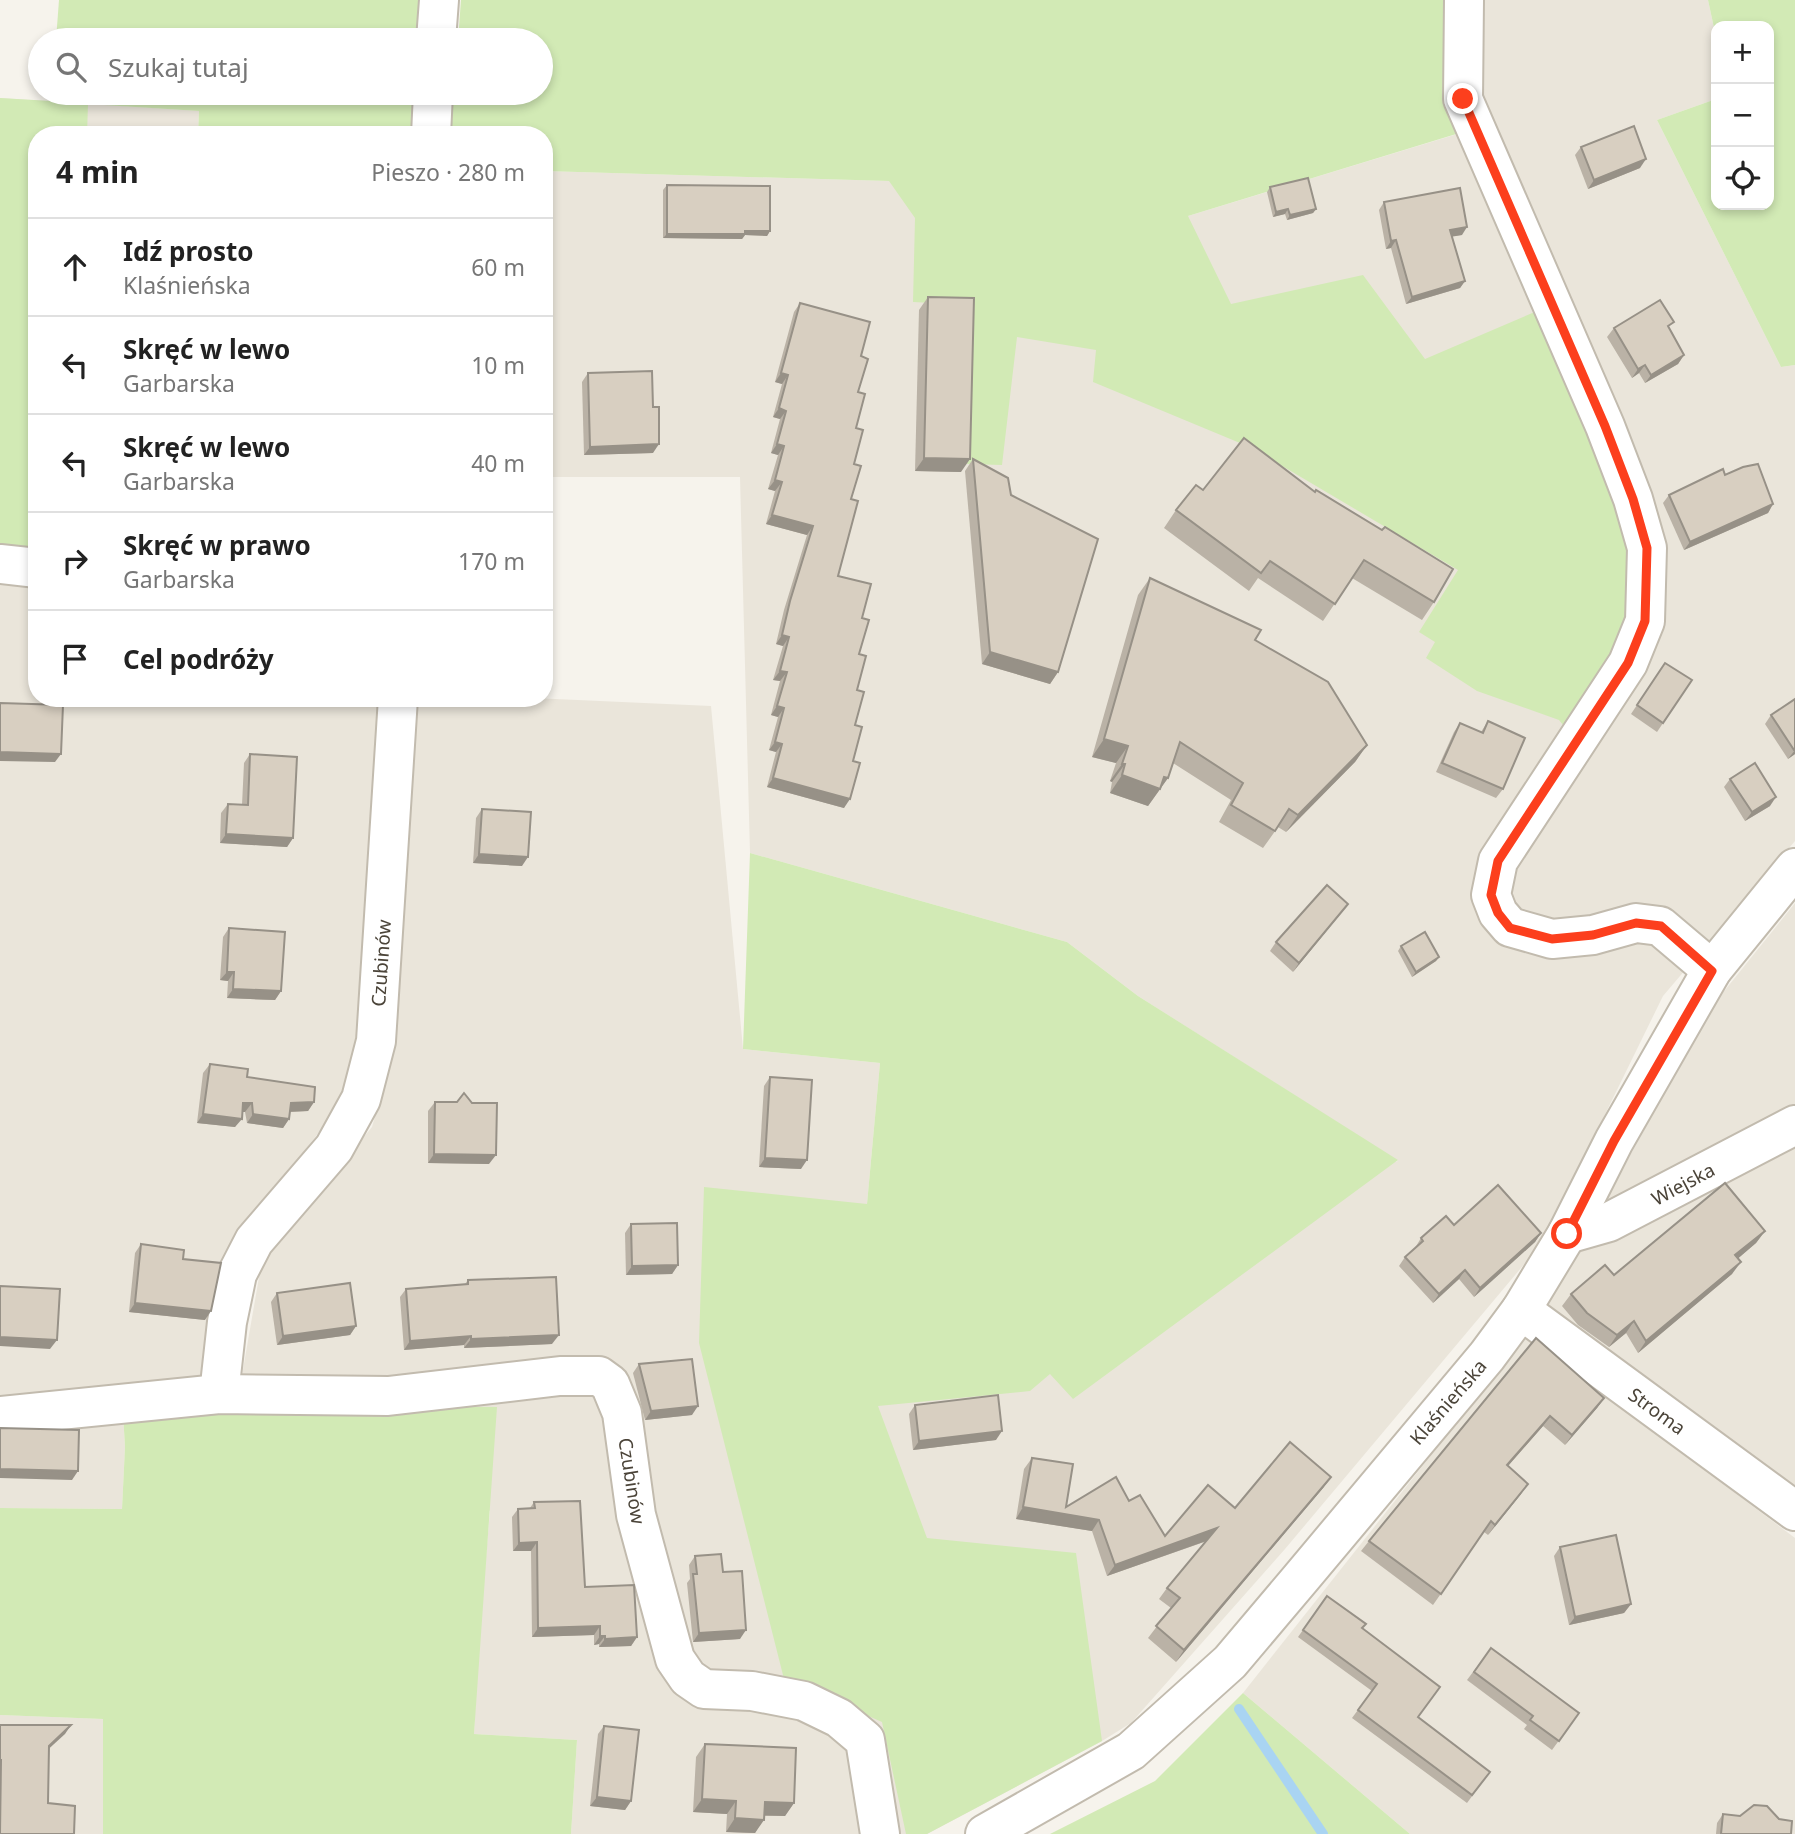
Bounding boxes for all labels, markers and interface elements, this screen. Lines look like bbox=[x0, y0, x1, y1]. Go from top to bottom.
map controls bbox=[1711, 21, 1774, 210]
button: + bbox=[1711, 21, 1774, 84]
search box bbox=[28, 28, 553, 105]
icon: search bbox=[52, 48, 90, 86]
text: Szukaj tutaj bbox=[108, 49, 249, 85]
route end bbox=[1447, 83, 1478, 114]
button: − bbox=[1711, 84, 1774, 147]
button: locate bbox=[1711, 147, 1774, 210]
text: 4 min bbox=[56, 151, 139, 192]
text: Pieszo · 280 m bbox=[371, 156, 525, 188]
text: Idź prosto bbox=[123, 233, 254, 269]
icon: ahead bbox=[56, 248, 94, 286]
text: 60 m bbox=[471, 251, 525, 283]
text: Klaśnieńska bbox=[123, 269, 251, 301]
text: Skręć w lewo bbox=[123, 331, 290, 367]
icon: left bbox=[56, 346, 94, 384]
text: 10 m bbox=[471, 349, 525, 381]
text: Garbarska bbox=[123, 367, 235, 399]
text: Skręć w lewo bbox=[123, 429, 290, 465]
icon: left bbox=[56, 444, 94, 482]
text: 40 m bbox=[471, 447, 525, 479]
text: Garbarska bbox=[123, 465, 235, 497]
text: Skręć w prawo bbox=[123, 527, 311, 563]
icon: right bbox=[56, 542, 94, 580]
text: 170 m bbox=[458, 545, 525, 577]
text: Garbarska bbox=[123, 563, 235, 595]
icon: arrive bbox=[56, 640, 94, 678]
text: Cel podróży bbox=[123, 641, 274, 677]
street label: Czubinów bbox=[365, 919, 397, 1007]
street label: Wiejska bbox=[1647, 1157, 1719, 1211]
route start bbox=[1551, 1218, 1582, 1249]
street label: Klaśnieńska bbox=[1404, 1354, 1492, 1450]
street label: Stroma bbox=[1623, 1381, 1691, 1441]
street label: Czubinów bbox=[612, 1436, 652, 1526]

